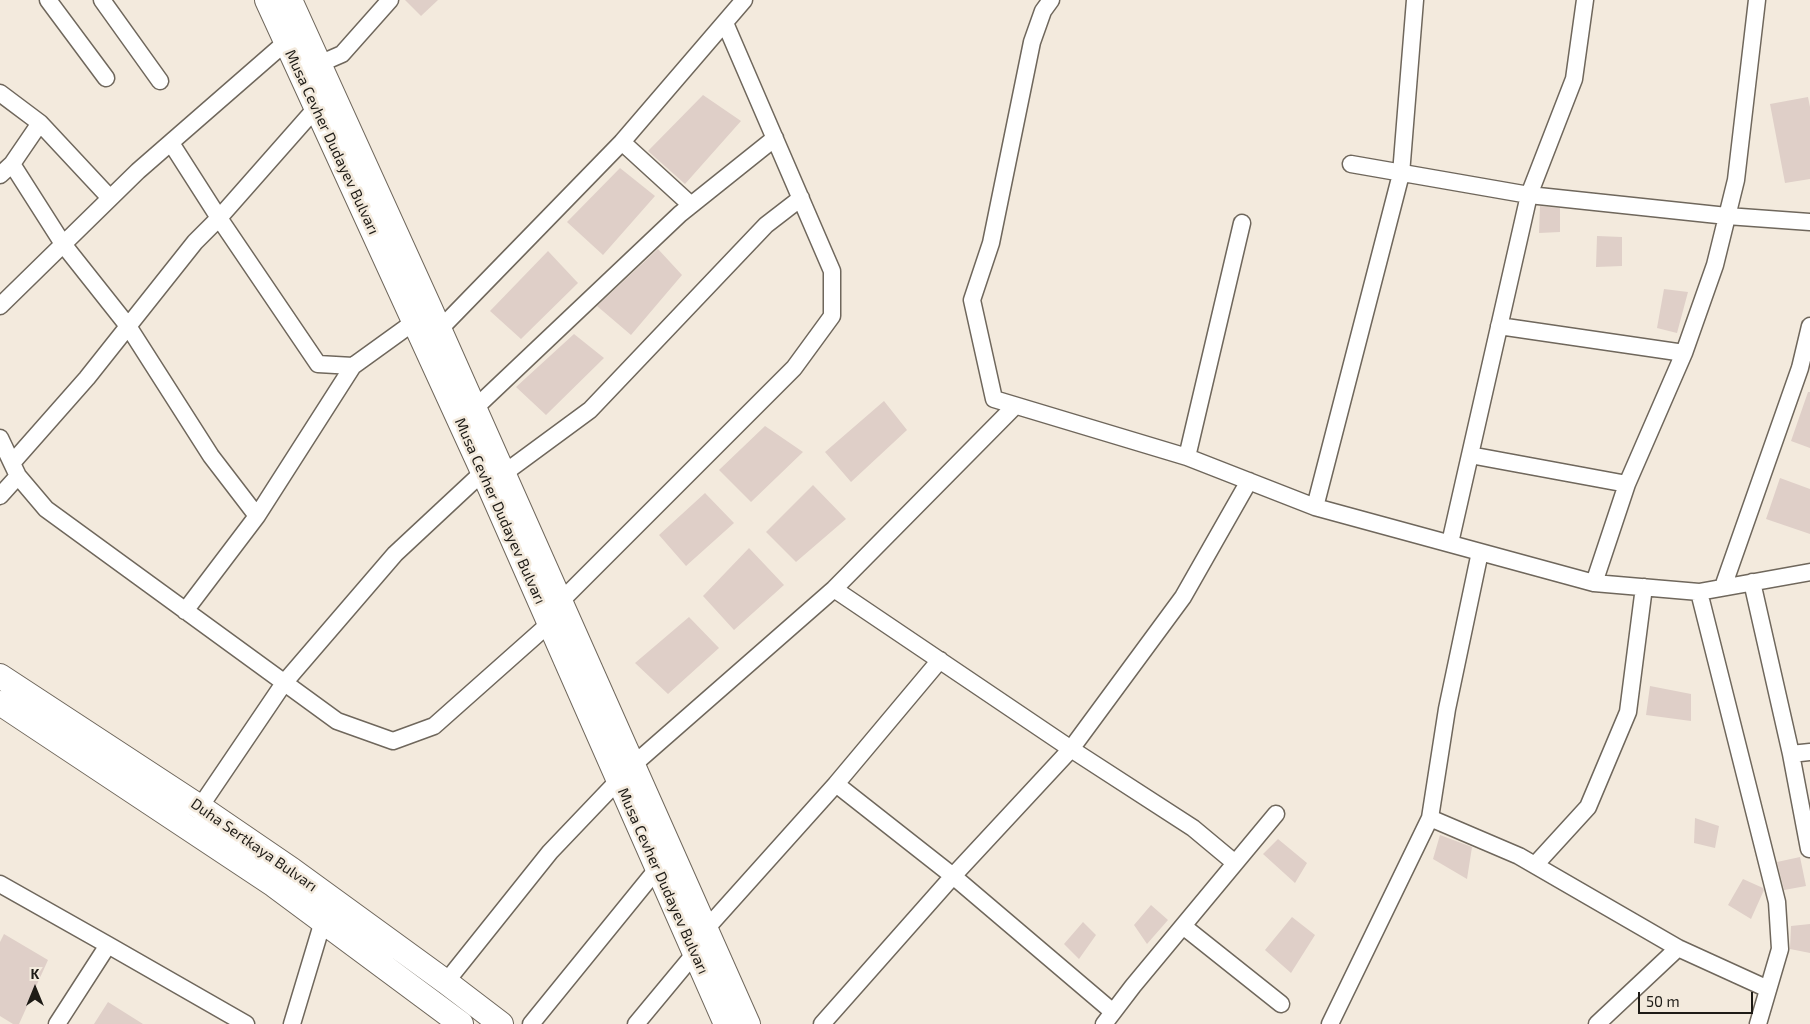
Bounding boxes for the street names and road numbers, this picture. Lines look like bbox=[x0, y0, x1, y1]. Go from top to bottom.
street label: Musa Cevher Dudayev Bulvarı bbox=[281, 47, 383, 237]
street label: Musa Cevher Dudayev Bulvarı bbox=[451, 415, 549, 607]
street label: Musa Cevher Dudayev Bulvarı bbox=[614, 785, 712, 977]
street label: Duha Sertkaya Bulvarı bbox=[187, 795, 321, 895]

